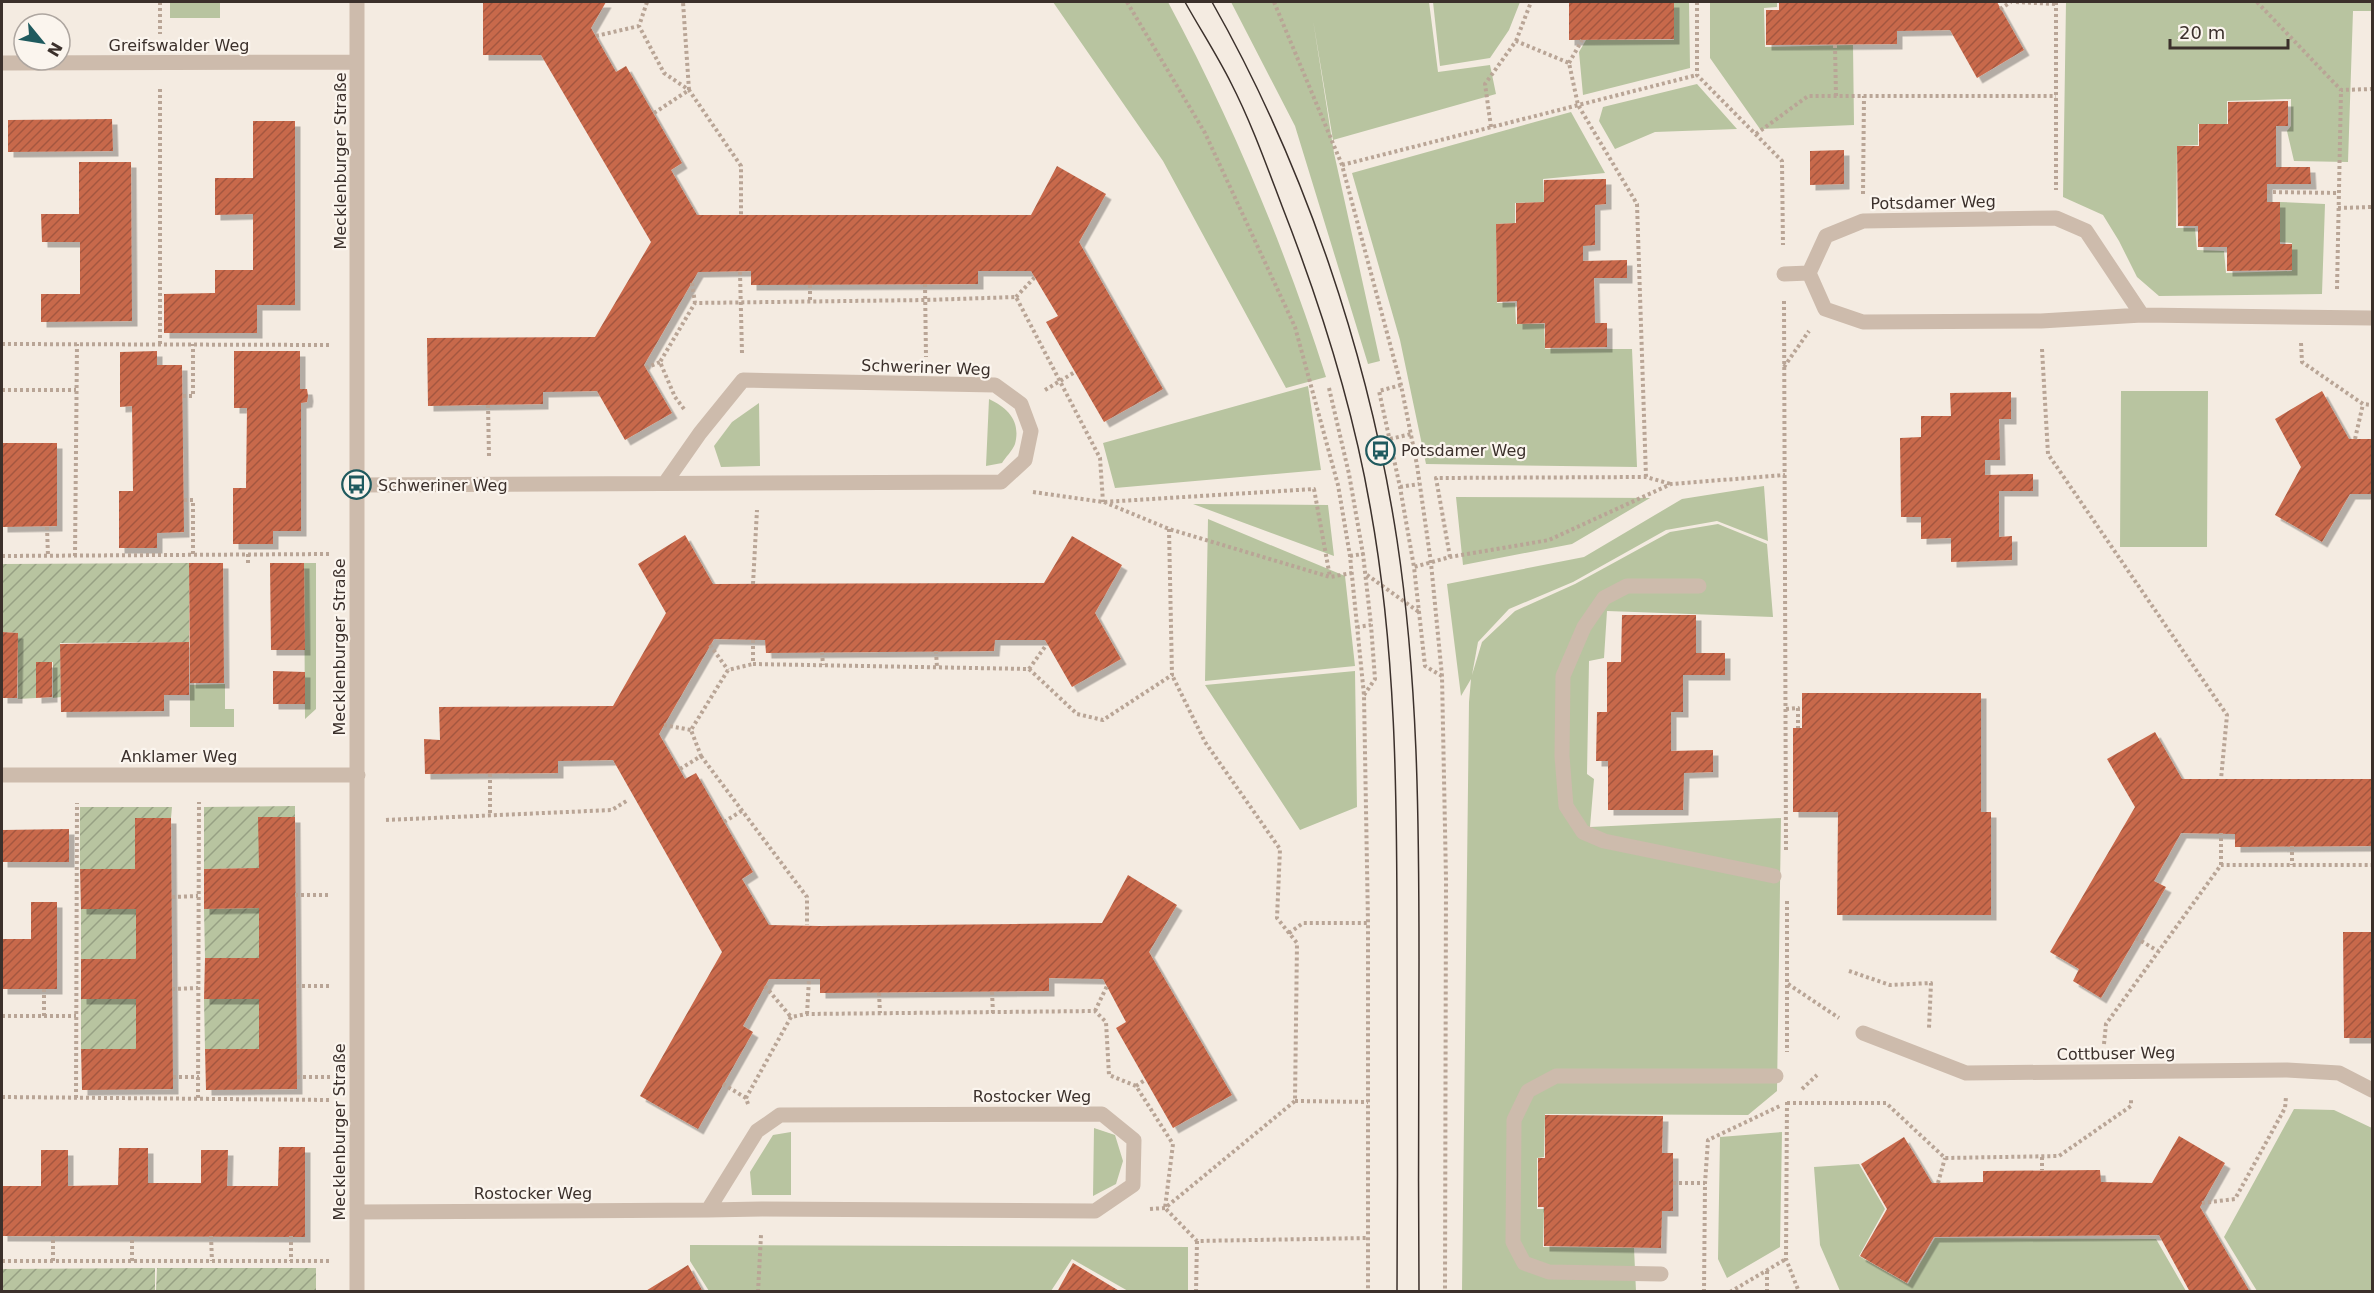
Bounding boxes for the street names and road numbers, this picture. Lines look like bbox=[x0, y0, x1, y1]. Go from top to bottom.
street label: Greifswalder Weg bbox=[109, 36, 249, 55]
street label: Mecklenburger Straße bbox=[331, 72, 350, 250]
street label: Potsdamer Weg bbox=[1870, 192, 1996, 213]
street label: Schweriner Weg bbox=[861, 356, 991, 379]
street label: Mecklenburger Straße bbox=[330, 558, 349, 736]
street label: Anklamer Weg bbox=[121, 747, 237, 766]
street label: Mecklenburger Straße bbox=[330, 1043, 349, 1221]
street label: Cottbuser Weg bbox=[2057, 1043, 2175, 1064]
street label: Rostocker Weg bbox=[973, 1087, 1091, 1106]
street label: Rostocker Weg bbox=[474, 1184, 592, 1203]

